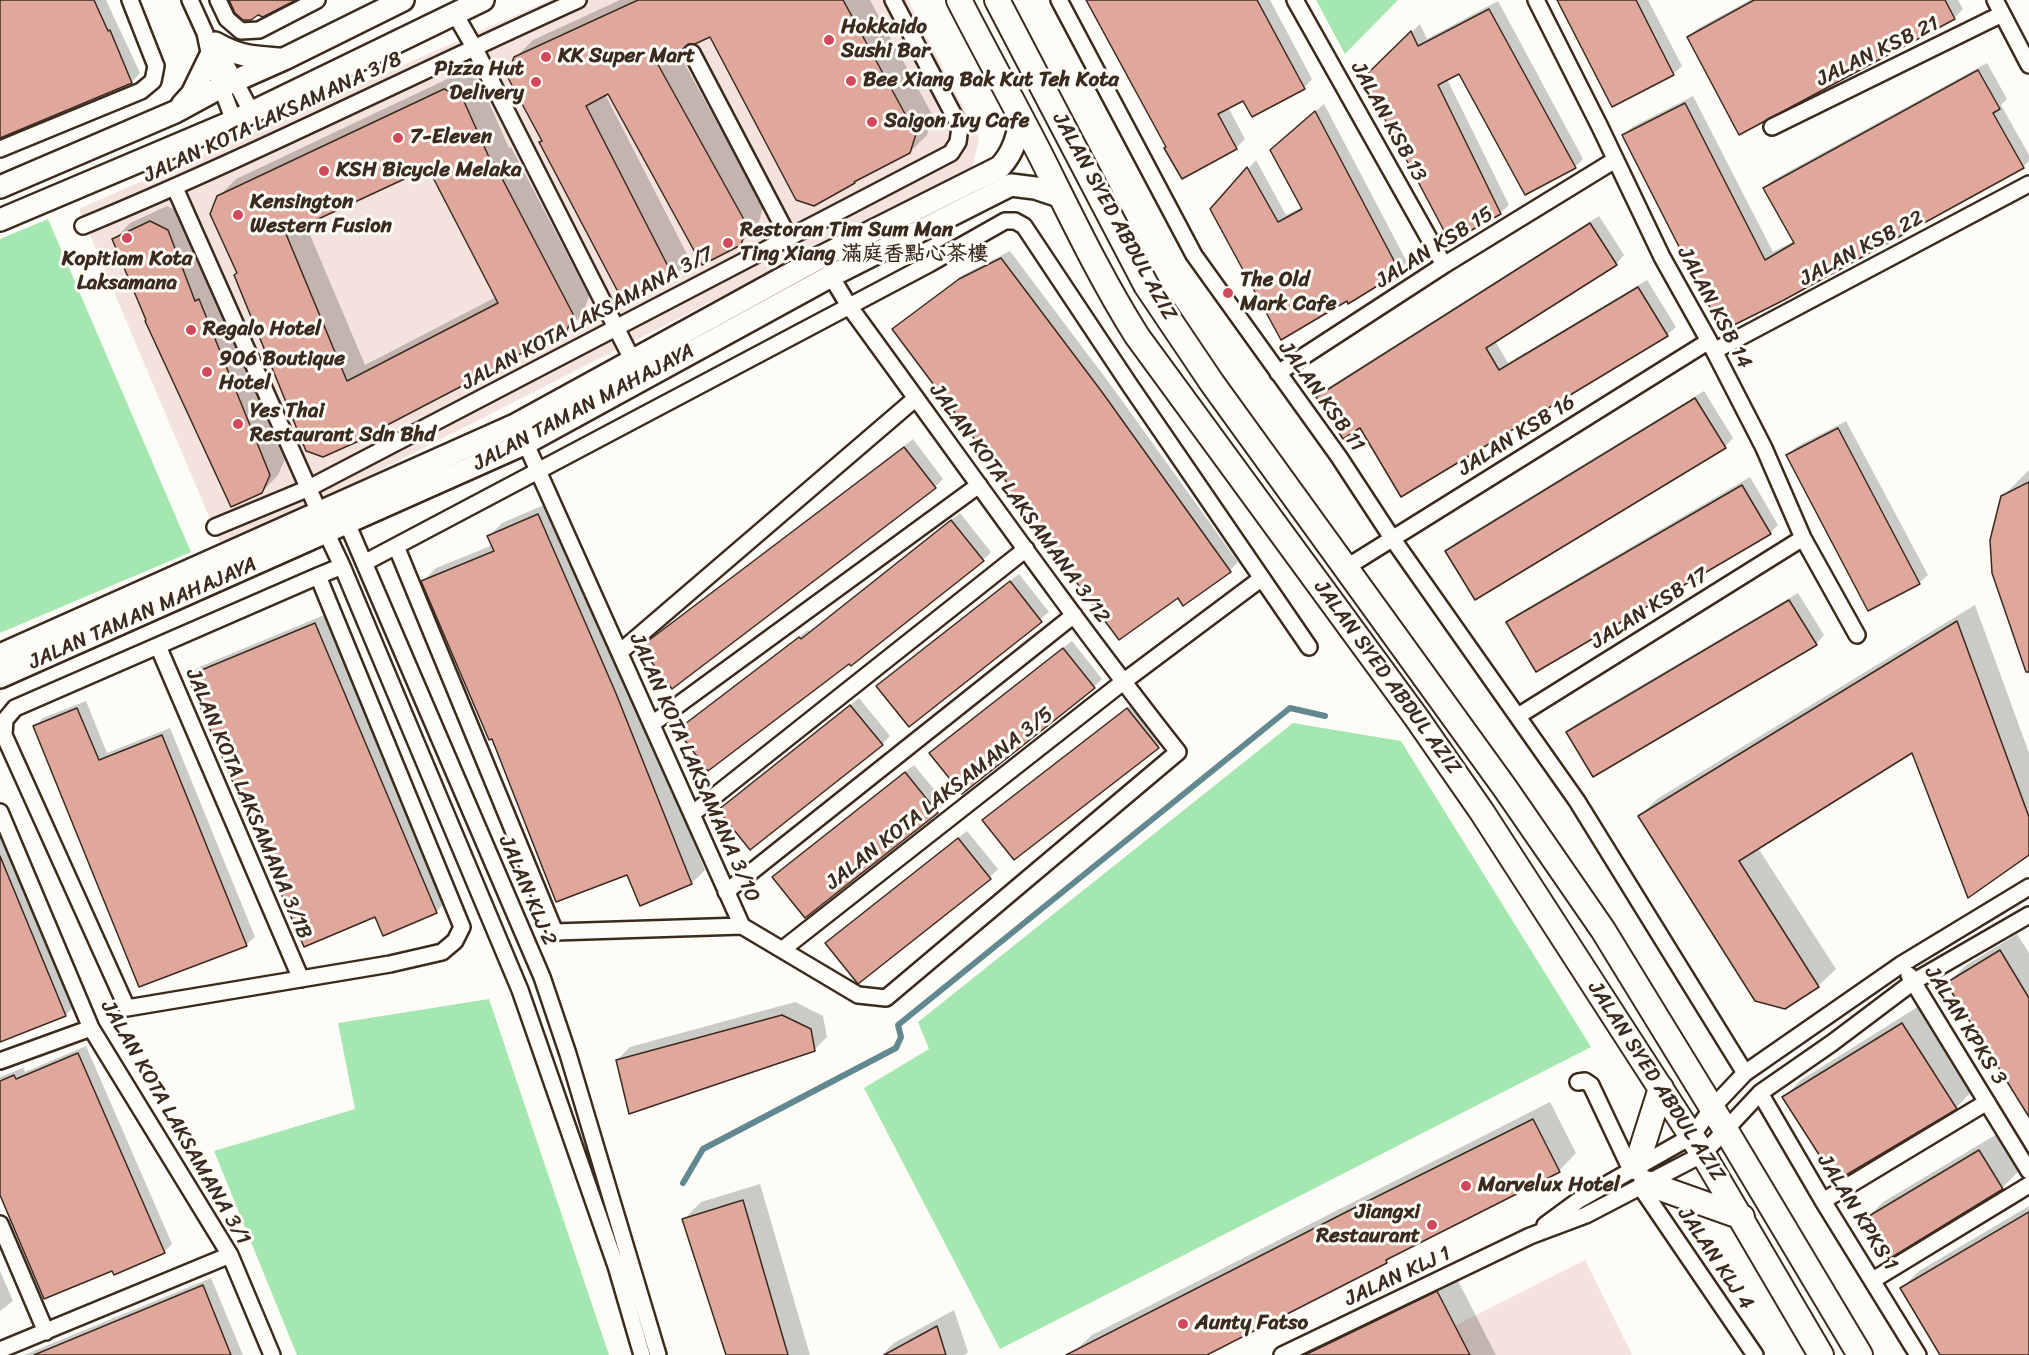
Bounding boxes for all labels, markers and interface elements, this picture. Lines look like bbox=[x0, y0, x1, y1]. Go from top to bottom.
street label: JALAN KSB 21 bbox=[1813, 11, 1943, 93]
place label: Hokkaido Sushi Bar bbox=[841, 15, 930, 65]
marker: Hokkaido Sushi Bar bbox=[822, 33, 836, 47]
place label: KK Super Mart bbox=[558, 44, 695, 70]
street label: JALAN KOTA LAKSAMANA 3/8 bbox=[140, 47, 406, 189]
marker: KK Super Mart bbox=[539, 50, 553, 64]
place label: Pizza Hut Delivery bbox=[434, 57, 524, 107]
street label: JALAN KSB 13 bbox=[1345, 58, 1431, 186]
place label: Bee Xiang Bak Kut Teh Kota bbox=[863, 68, 1119, 94]
marker: Bee Xiang Bak Kut Teh Kota bbox=[844, 74, 858, 88]
marker: Pizza Hut Delivery bbox=[529, 75, 543, 89]
place label: Saigon Ivy Cafe bbox=[884, 109, 1029, 135]
street label: JALAN SYED ABDUL AZIZ bbox=[1046, 109, 1182, 325]
marker: Saigon Ivy Cafe bbox=[865, 115, 879, 129]
place label: 7-Eleven bbox=[410, 125, 492, 151]
marker: 7-Eleven bbox=[391, 131, 405, 145]
place label: KSH Bicycle Melaka bbox=[336, 158, 522, 184]
marker: KSH Bicycle Melaka bbox=[317, 164, 331, 178]
place label: Kensington Western Fusion bbox=[250, 190, 392, 240]
street label: JALAN KSB 15 bbox=[1372, 202, 1498, 294]
street label: JALAN KSB 22 bbox=[1796, 206, 1928, 292]
marker: Kensington Western Fusion bbox=[231, 208, 245, 222]
place label: Restoran Tim Sum Man Ting Xiang 滿庭香點心茶樓 bbox=[740, 218, 988, 268]
marker: Kopitiam Kota Laksamana bbox=[120, 231, 134, 245]
marker: Restoran Tim Sum Man Ting Xiang 滿庭香點心茶樓 bbox=[721, 236, 735, 250]
street label: JALAN KOTA LAKSAMANA 3/7 bbox=[458, 242, 718, 396]
street label: JALAN KSB 14 bbox=[1671, 243, 1757, 373]
place label: Kopitiam Kota Laksamana bbox=[62, 247, 192, 297]
place label: The Old Mark Cafe bbox=[1240, 268, 1337, 318]
marker: The Old Mark Cafe bbox=[1221, 286, 1235, 300]
place label: Regalo Hotel bbox=[203, 317, 321, 343]
marker: Regalo Hotel bbox=[184, 323, 198, 337]
street label: JALAN KSB 11 bbox=[1273, 337, 1369, 457]
street label: JALAN TAMAN MAHAJAYA bbox=[469, 339, 699, 477]
place label: 906 Boutique Hotel bbox=[219, 347, 345, 397]
marker: 906 Boutique Hotel bbox=[200, 365, 214, 379]
street label: JALAN KOTA LAKSAMANA 3/12 bbox=[923, 379, 1115, 629]
street label: JALAN KSB 16 bbox=[1454, 390, 1580, 482]
place label: Yes Thai Restaurant Sdn Bhd bbox=[250, 399, 436, 449]
marker: Yes Thai Restaurant Sdn Bhd bbox=[231, 417, 245, 431]
street label: JALAN TAMAN MAHAJAYA bbox=[25, 552, 261, 676]
street label: JALAN KSB 17 bbox=[1587, 563, 1713, 655]
street label: JALAN SYED ABDUL AZIZ bbox=[1308, 576, 1466, 780]
street label: JALAN KOTA LAKSAMANA 3/10 bbox=[623, 630, 765, 906]
street label: JALAN KOTA LAKSAMANA 3/1B bbox=[179, 665, 317, 943]
street label: JALAN KOTA LAKSAMANA 3/5 bbox=[821, 702, 1059, 896]
street label: JALAN KLJ 2 bbox=[493, 832, 561, 950]
street label: JALAN KPKS 3 bbox=[1919, 962, 2011, 1090]
street label: JALAN SYED ABDUL AZIZ bbox=[1582, 977, 1730, 1187]
street label: JALAN KOTA LAKSAMANA 3/1 bbox=[95, 996, 255, 1250]
street label: JALAN KPKS 1 bbox=[1811, 1150, 1903, 1276]
place label: Marvelux Hotel bbox=[1478, 1173, 1620, 1199]
marker: Marvelux Hotel bbox=[1459, 1179, 1473, 1193]
place label: Jiangxi Restaurant bbox=[1316, 1200, 1420, 1250]
street label: JALAN KLJ 4 bbox=[1672, 1203, 1758, 1315]
marker: Jiangxi Restaurant bbox=[1425, 1218, 1439, 1232]
street label: JALAN KLJ 1 bbox=[1341, 1241, 1455, 1313]
place label: Aunty Fatso bbox=[1195, 1311, 1308, 1337]
marker: Aunty Fatso bbox=[1176, 1317, 1190, 1331]

